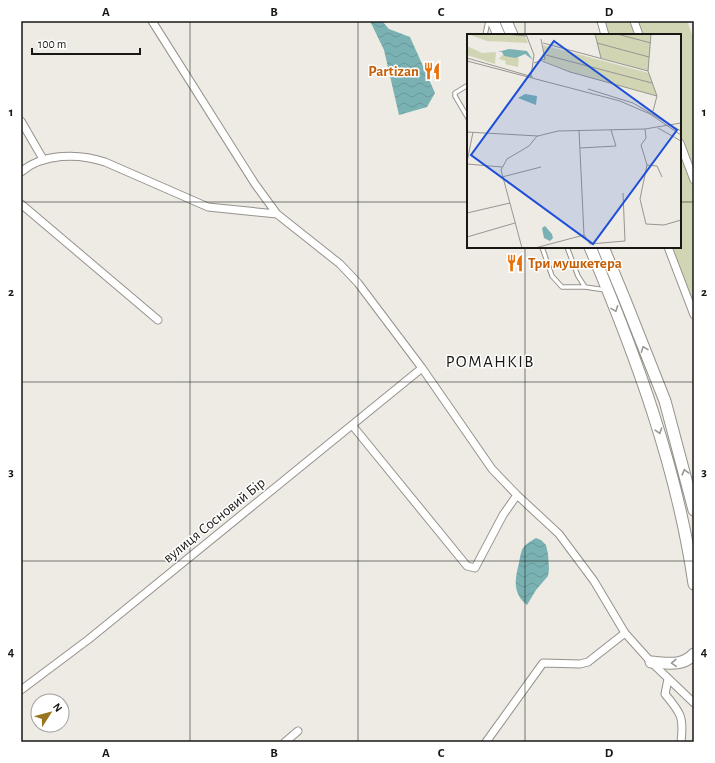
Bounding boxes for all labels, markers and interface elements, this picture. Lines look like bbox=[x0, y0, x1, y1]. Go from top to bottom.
text: A bbox=[102, 6, 110, 19]
text: B bbox=[270, 6, 278, 19]
text: C bbox=[438, 6, 445, 19]
text: D bbox=[605, 6, 614, 19]
scale bar bbox=[32, 30, 140, 56]
inset map bbox=[467, 34, 681, 248]
text: 100 m bbox=[38, 38, 66, 50]
restaurant icon: Partizan bbox=[422, 61, 442, 81]
place label: Partizan bbox=[368, 64, 419, 79]
text: 1 bbox=[9, 106, 13, 119]
text: 1 bbox=[702, 106, 706, 119]
restaurant icon: Три мушкетера bbox=[505, 253, 525, 273]
place label: Три мушкетера bbox=[528, 256, 622, 271]
text: 2 bbox=[8, 286, 14, 299]
text: 2 bbox=[701, 286, 707, 299]
one-way arrow bbox=[611, 305, 619, 312]
one-way arrow bbox=[641, 345, 649, 352]
district label: РОМАНКІВ bbox=[445, 353, 535, 370]
one-way arrow bbox=[654, 427, 663, 434]
text: 3 bbox=[8, 466, 14, 479]
text: 3 bbox=[701, 466, 707, 479]
one-way arrow bbox=[681, 469, 689, 475]
street label: вулиця Сосновий Бір bbox=[161, 475, 268, 566]
text: 4 bbox=[8, 646, 15, 659]
text: 4 bbox=[701, 646, 708, 659]
one-way arrow bbox=[671, 659, 677, 667]
north arrow bbox=[30, 693, 70, 733]
text: N bbox=[51, 701, 64, 714]
text: A bbox=[102, 747, 110, 760]
text: B bbox=[270, 747, 278, 760]
text: C bbox=[438, 747, 445, 760]
text: D bbox=[605, 747, 614, 760]

